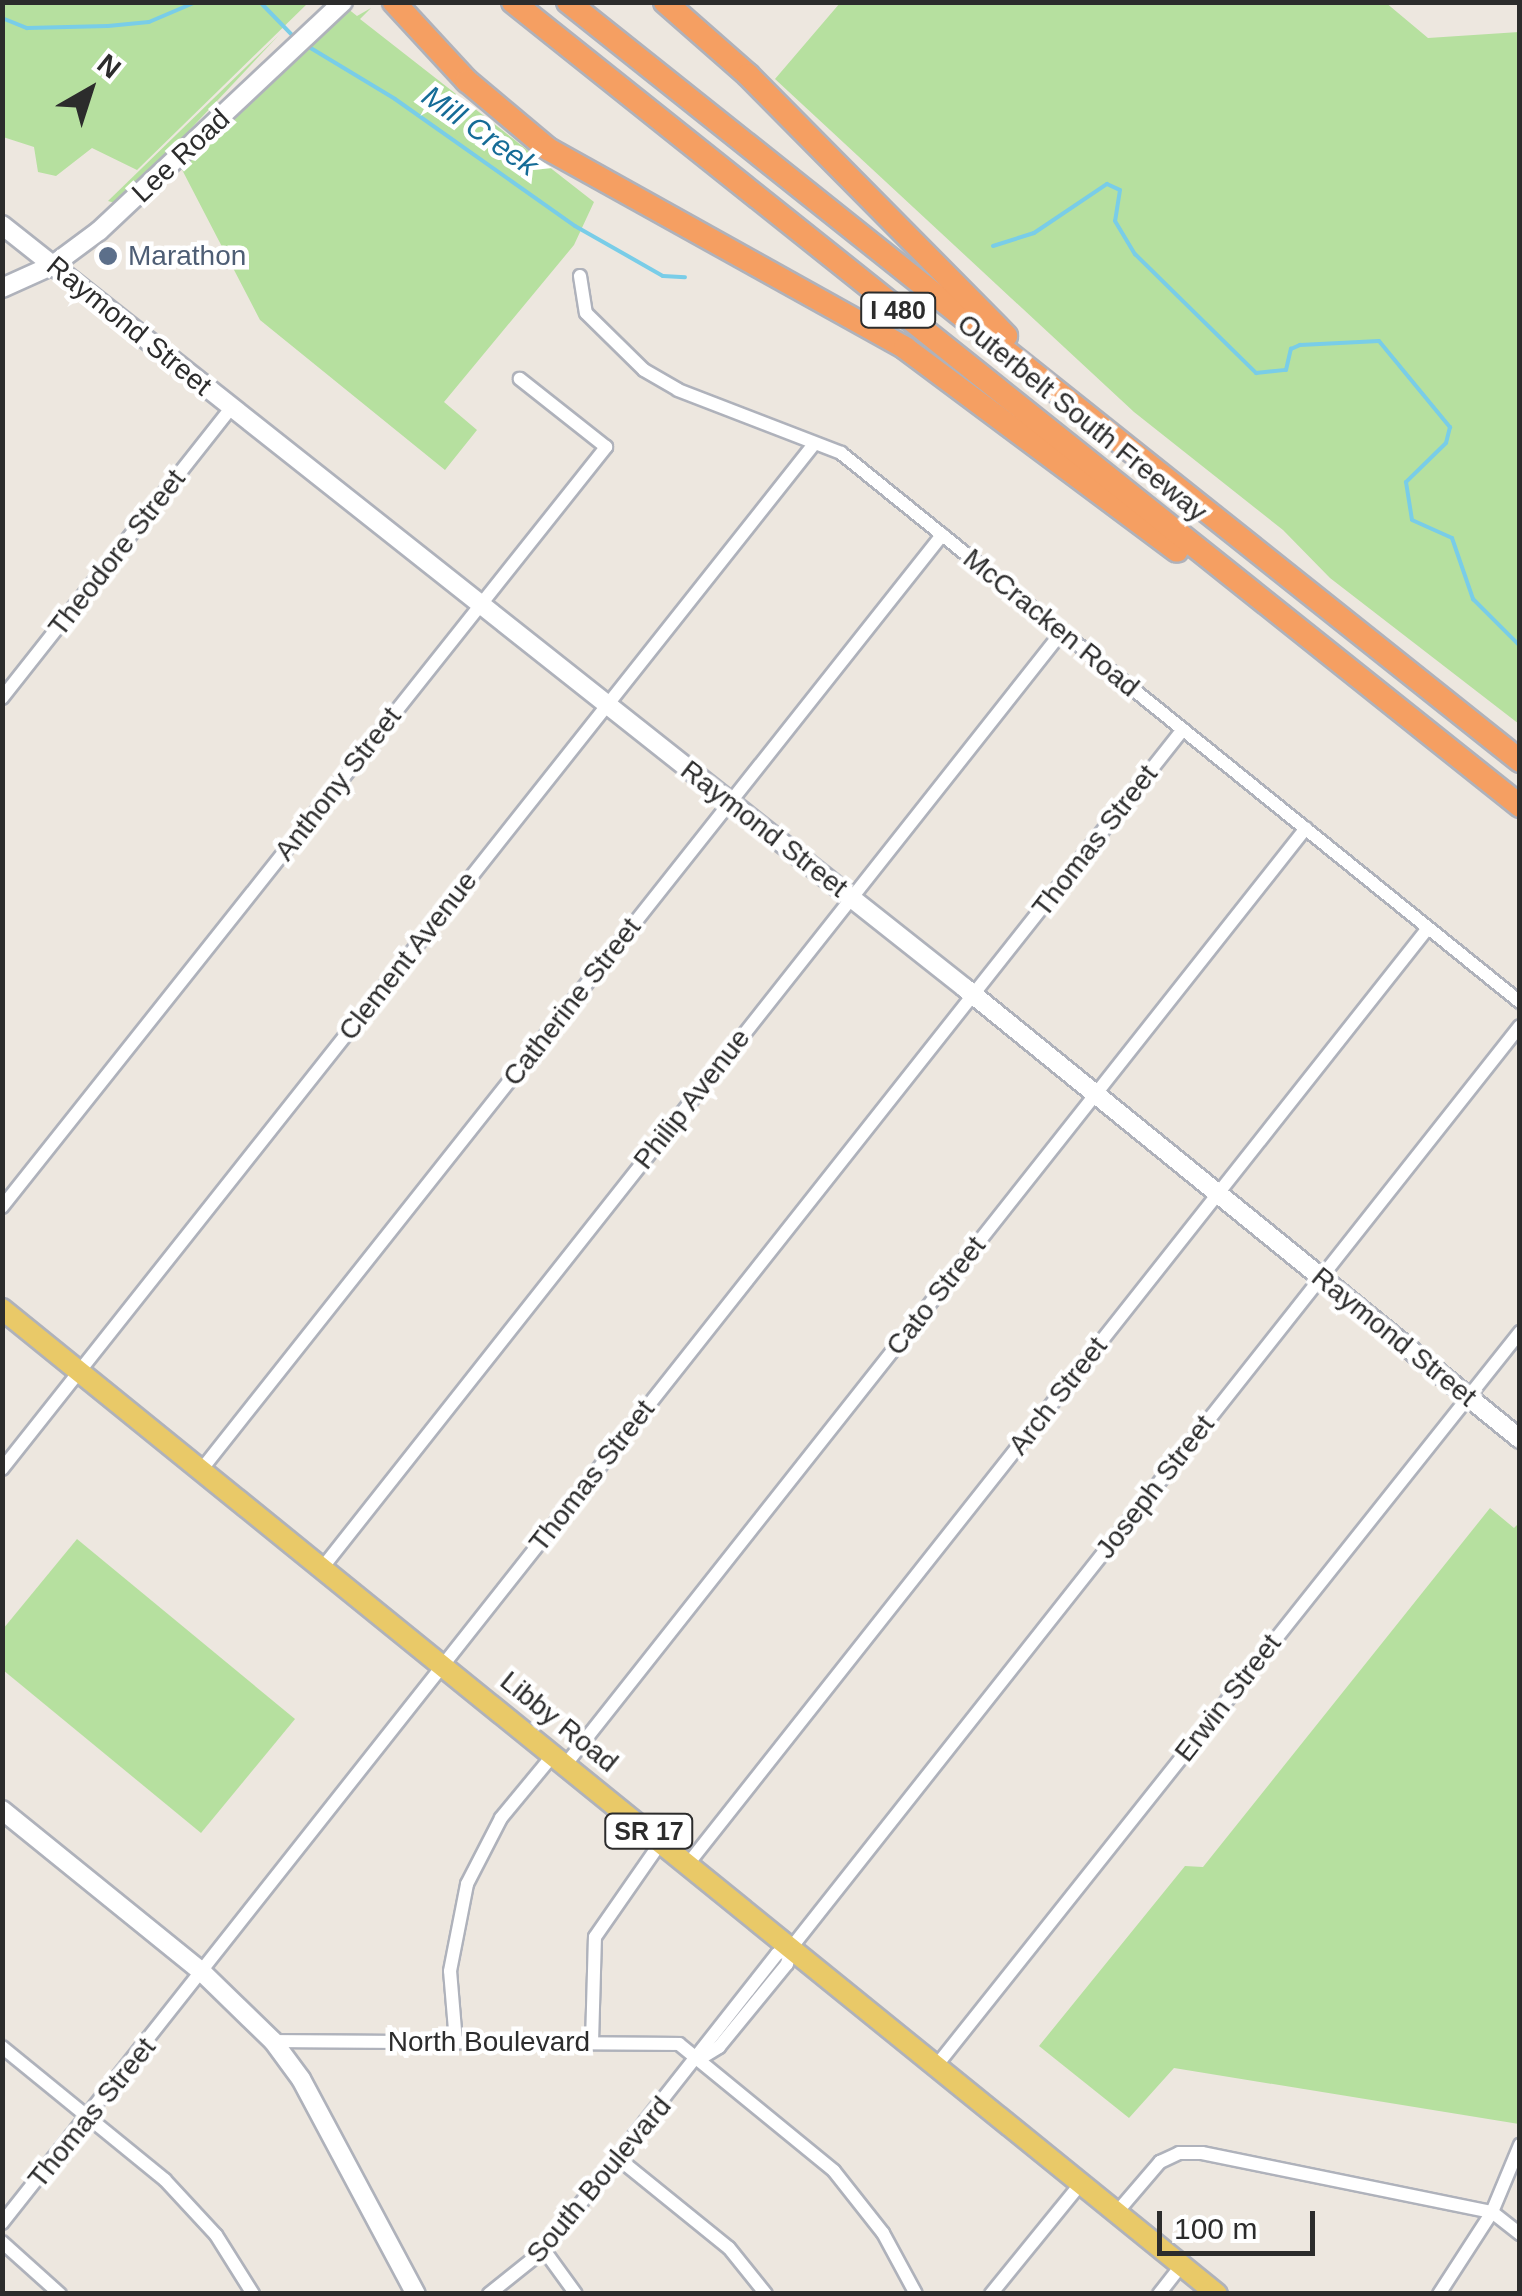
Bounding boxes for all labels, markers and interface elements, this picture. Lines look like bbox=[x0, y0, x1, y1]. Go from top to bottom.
north arrow bbox=[40, 40, 140, 140]
text: N bbox=[92, 48, 127, 85]
water label: Mill Creek bbox=[415, 78, 545, 184]
street label: Lee Road bbox=[125, 102, 237, 210]
place label: Marathon bbox=[128, 239, 246, 273]
marker: Marathon bbox=[97, 245, 119, 267]
street label: Raymond Street bbox=[40, 249, 218, 403]
road number: I 480 bbox=[858, 290, 938, 330]
street label: Outerbelt South Freeway bbox=[950, 307, 1214, 529]
street label: Theodore Street bbox=[41, 463, 193, 643]
street label: McCracken Road bbox=[956, 542, 1146, 704]
street label: Anthony Street bbox=[268, 701, 408, 867]
street label: Raymond Street bbox=[674, 753, 854, 905]
street label: Thomas Street bbox=[1025, 758, 1165, 924]
street label: Clement Avenue bbox=[331, 864, 485, 1048]
street label: Catherine Street bbox=[496, 911, 648, 1093]
street label: Philip Avenue bbox=[626, 1021, 758, 1177]
street label: Cato Street bbox=[879, 1230, 993, 1362]
street label: Raymond Street bbox=[1305, 1260, 1483, 1414]
street label: Arch Street bbox=[1002, 1330, 1114, 1462]
street label: Thomas Street bbox=[522, 1393, 662, 1559]
street label: Joseph Street bbox=[1089, 1409, 1221, 1565]
street label: Erwin Street bbox=[1168, 1628, 1288, 1768]
street label: Libby Road bbox=[493, 1664, 625, 1780]
road number: SR 17 bbox=[604, 1811, 694, 1851]
street label: North Boulevard bbox=[388, 2025, 590, 2059]
street label: Thomas Street bbox=[21, 2031, 163, 2195]
street label: South Boulevard bbox=[520, 2090, 678, 2270]
scale bar bbox=[1162, 2191, 1320, 2253]
text: 100 m bbox=[1174, 2212, 1257, 2245]

